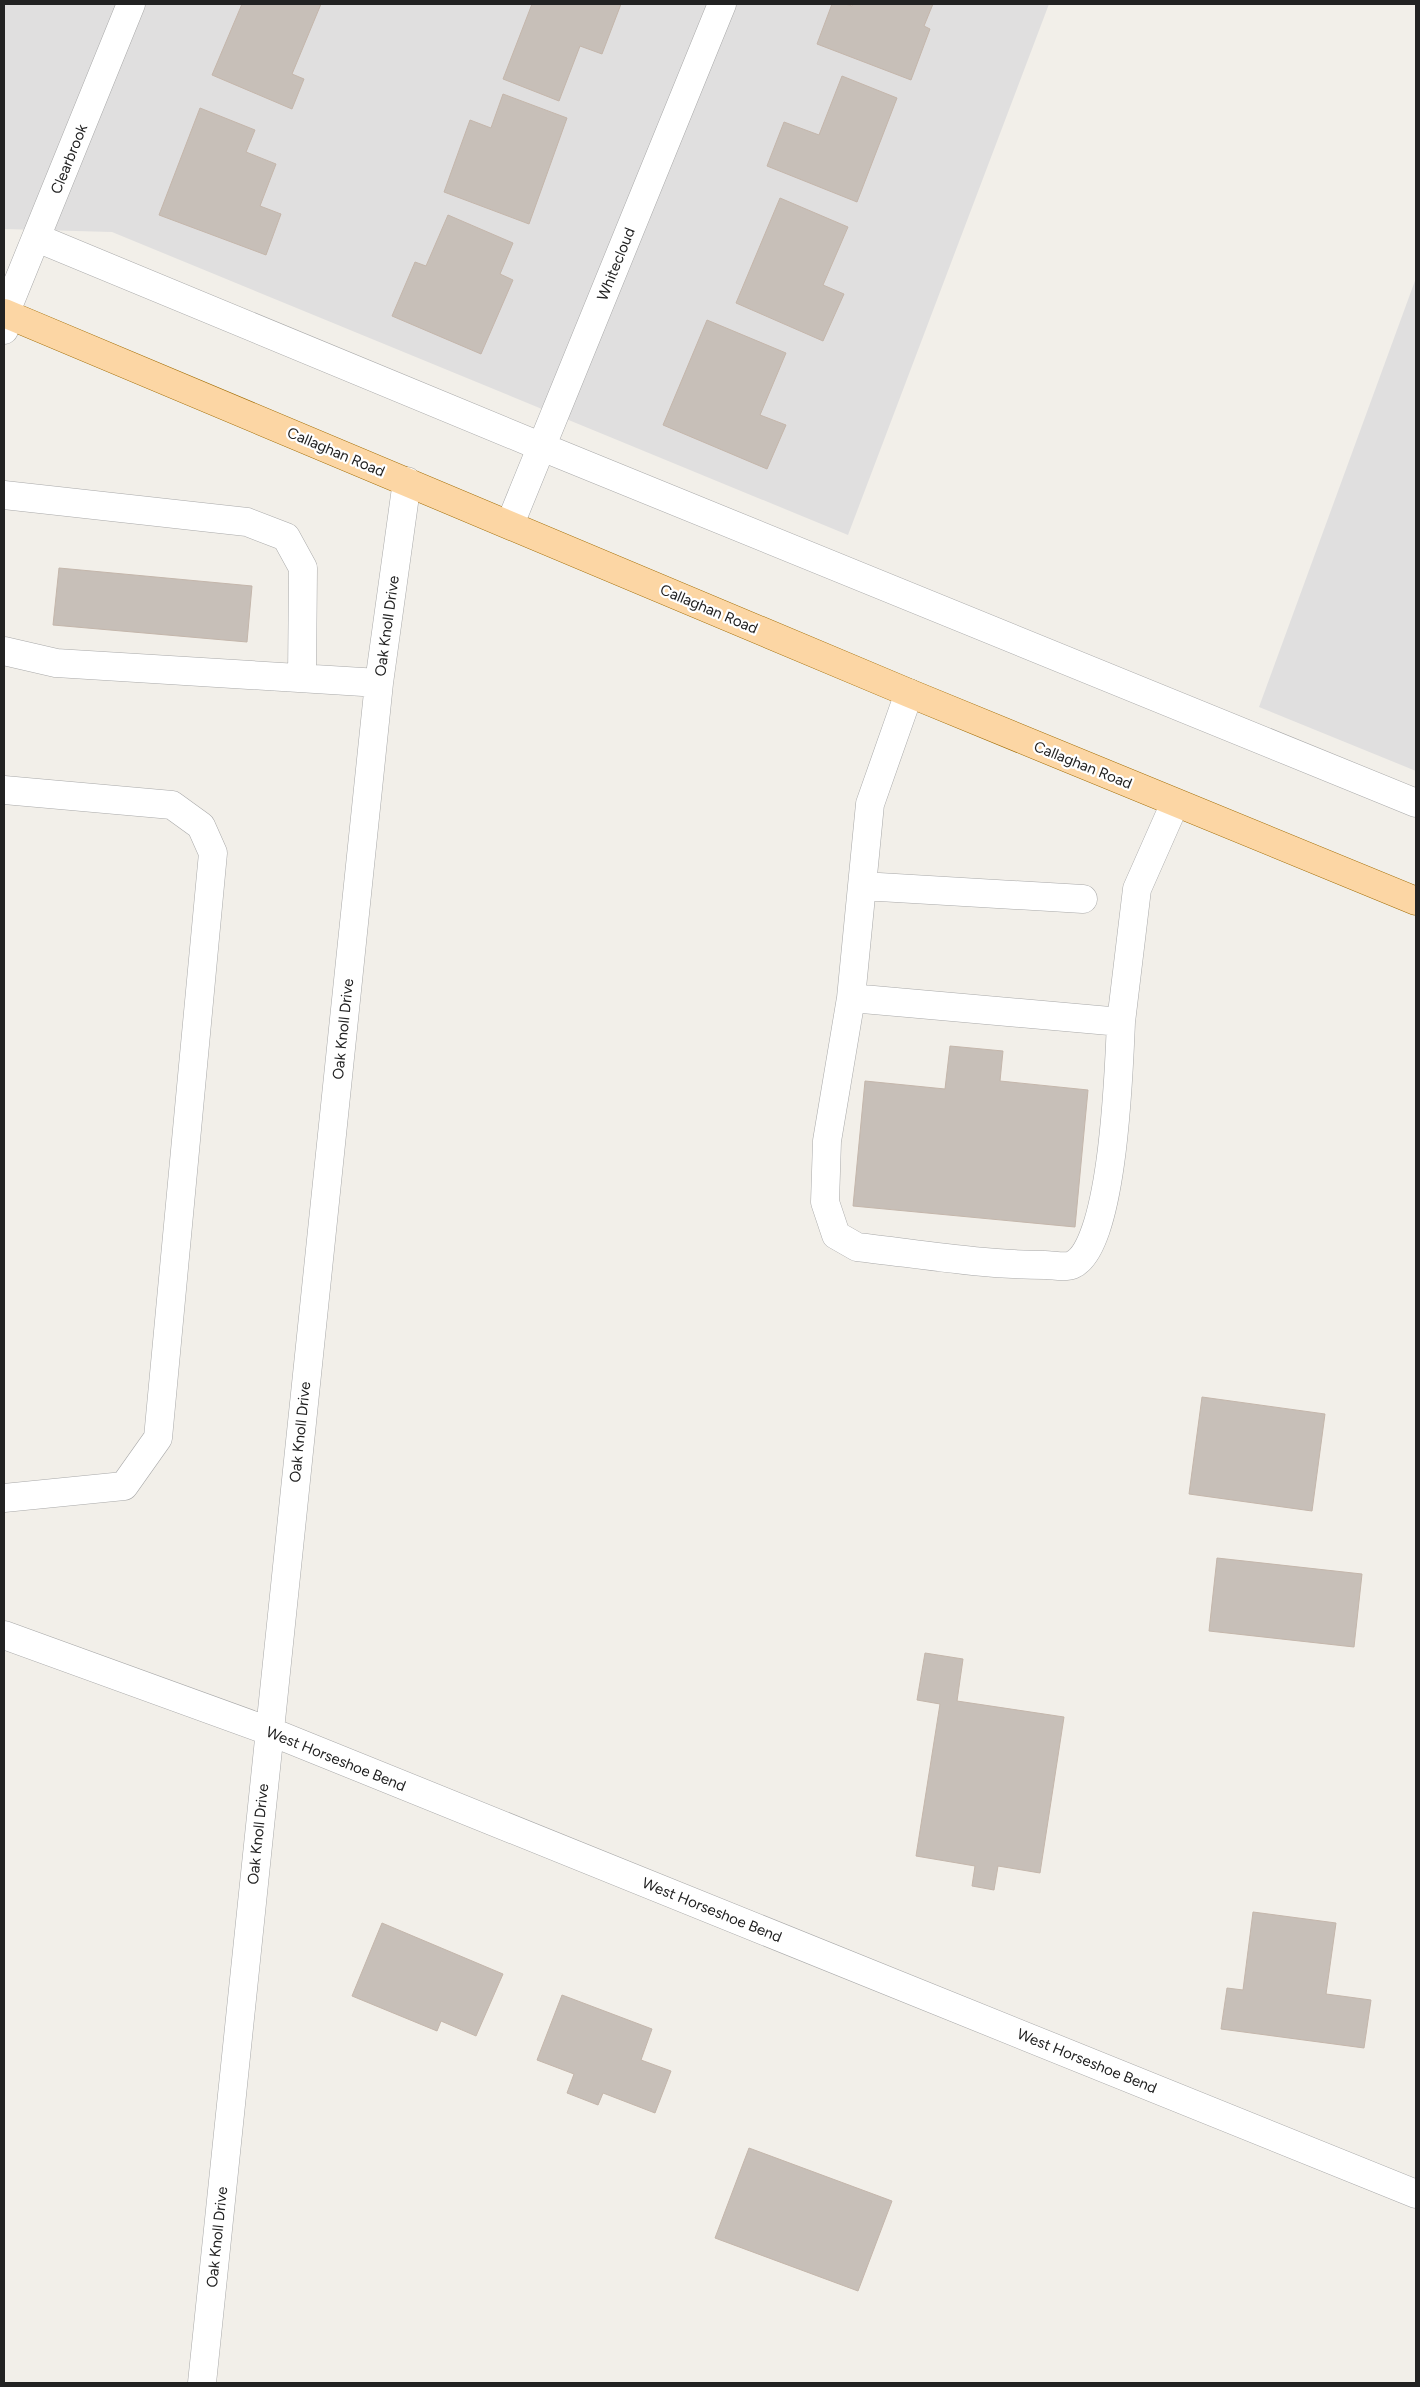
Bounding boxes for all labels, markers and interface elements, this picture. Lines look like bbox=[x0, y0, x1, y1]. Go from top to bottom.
street label: Clearbrook bbox=[47, 121, 91, 196]
street label: Whitecloud bbox=[593, 225, 639, 303]
street label: Callaghan Road bbox=[285, 423, 387, 481]
street label: Oak Knoll Drive bbox=[371, 575, 403, 677]
street label: Callaghan Road bbox=[658, 580, 760, 638]
street label: Callaghan Road bbox=[1031, 737, 1135, 793]
street label: Oak Knoll Drive bbox=[329, 978, 357, 1080]
street label: Oak Knoll Drive bbox=[286, 1381, 314, 1483]
street label: West Horseshoe Bend bbox=[264, 1723, 408, 1795]
street label: Oak Knoll Drive bbox=[244, 1783, 272, 1885]
street label: West Horseshoe Bend bbox=[640, 1874, 784, 1946]
street label: West Horseshoe Bend bbox=[1015, 2025, 1159, 2097]
street label: Oak Knoll Drive bbox=[203, 2186, 231, 2288]

